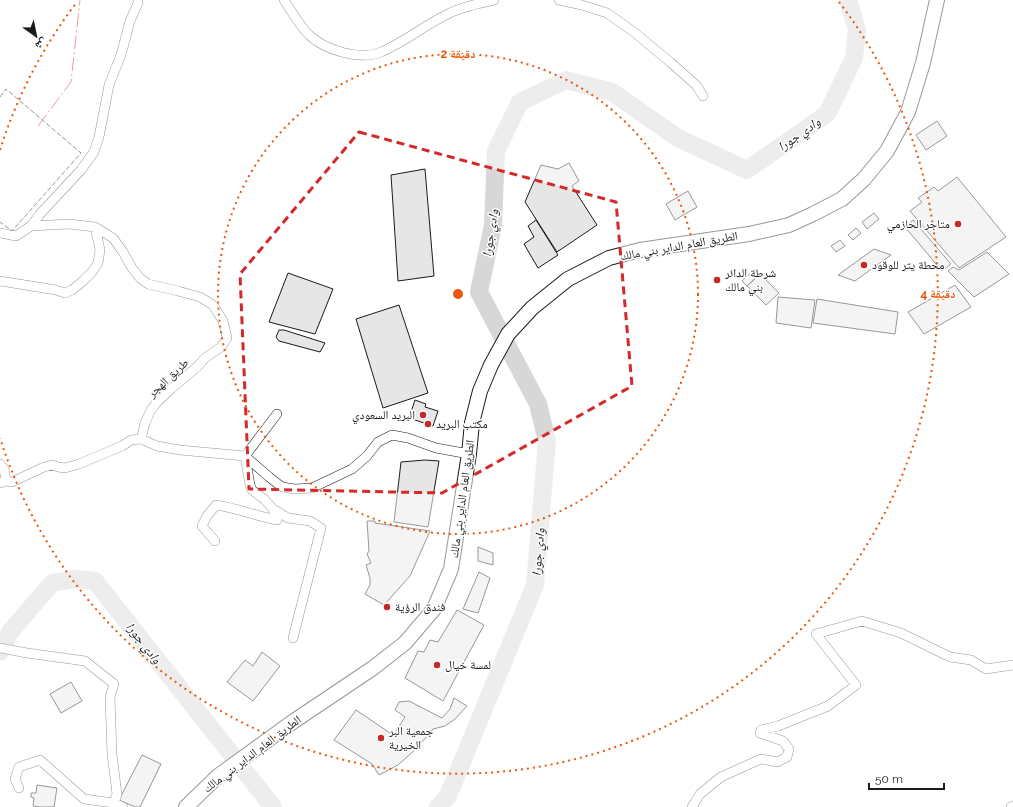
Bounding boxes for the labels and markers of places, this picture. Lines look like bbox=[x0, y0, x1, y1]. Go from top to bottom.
place label: متاجر الحازمي bbox=[887, 217, 950, 234]
marker: متاجر الحازمي bbox=[953, 219, 963, 229]
place label: محطة يتر للوقود bbox=[872, 258, 945, 272]
marker: محطة يتر للوقود bbox=[859, 260, 869, 270]
place label: شرطة الدائر بني مالك bbox=[724, 266, 776, 297]
marker: شرطة الدائر بني مالك bbox=[712, 275, 722, 285]
centre of rings bbox=[451, 287, 465, 301]
place label: البريد السعودي bbox=[352, 408, 415, 425]
marker: البريد السعودي bbox=[418, 410, 428, 420]
place label: مكتب البريد bbox=[436, 417, 488, 431]
marker: مكتب البريد bbox=[423, 419, 433, 429]
place label: فندق الرؤية bbox=[395, 600, 445, 614]
marker: فندق الرؤية bbox=[382, 602, 392, 612]
place label: لمسة خيال bbox=[445, 658, 491, 672]
marker: لمسة خيال bbox=[432, 660, 442, 670]
place label: جمعية البر الخيرية bbox=[388, 724, 433, 752]
marker: جمعية البر الخيرية bbox=[376, 733, 386, 743]

